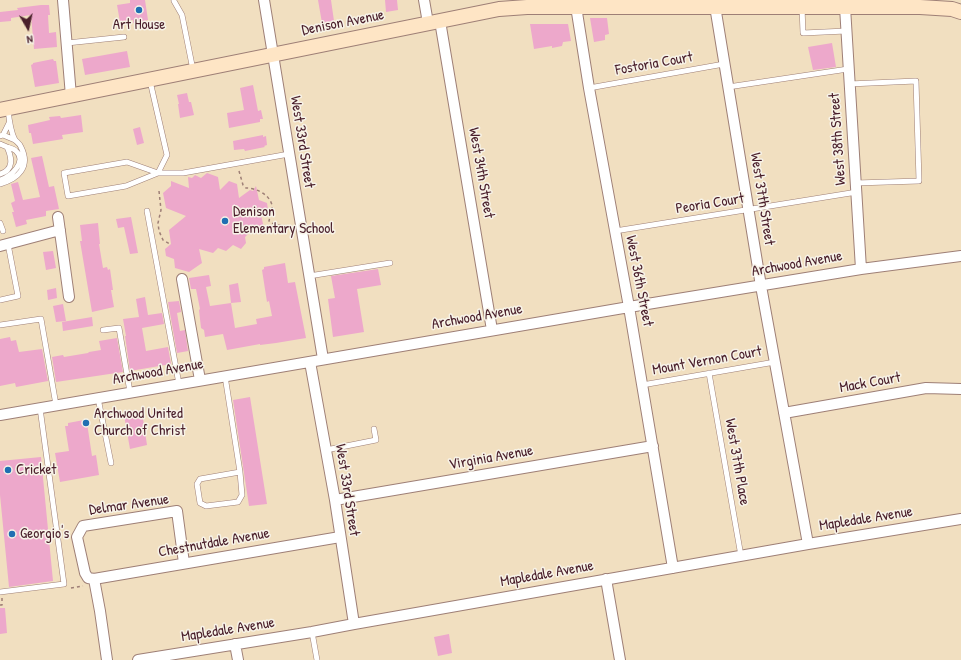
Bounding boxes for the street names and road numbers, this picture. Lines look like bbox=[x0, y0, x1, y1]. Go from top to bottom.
street label: Denison Avenue bbox=[300, 6, 386, 40]
street label: Fostoria Court bbox=[614, 48, 694, 80]
street label: West 38th Street bbox=[826, 92, 850, 186]
street label: West 33rd Street bbox=[286, 95, 318, 189]
street label: West 34th Street bbox=[464, 126, 498, 220]
street label: West 37th Street bbox=[746, 151, 778, 247]
street label: Peoria Court bbox=[675, 190, 745, 218]
street label: West 36th Street bbox=[621, 234, 657, 328]
street label: Archwood Avenue bbox=[750, 247, 844, 281]
street label: Archwood Avenue bbox=[430, 300, 524, 334]
street label: Mount Vernon Court bbox=[651, 343, 763, 379]
street label: Archwood Avenue bbox=[111, 355, 205, 389]
street label: Mack Court bbox=[838, 369, 902, 397]
street label: West 37th Place bbox=[721, 417, 753, 507]
street label: Virginia Avenue bbox=[448, 442, 534, 474]
street label: West 33rd Street bbox=[331, 443, 363, 537]
street label: Delmar Avenue bbox=[88, 490, 170, 520]
street label: Mapledale Avenue bbox=[818, 503, 914, 535]
street label: Chestnutdale Avenue bbox=[157, 524, 271, 562]
street label: Mapledale Avenue bbox=[499, 557, 595, 591]
street label: Mapledale Avenue bbox=[180, 614, 276, 646]

